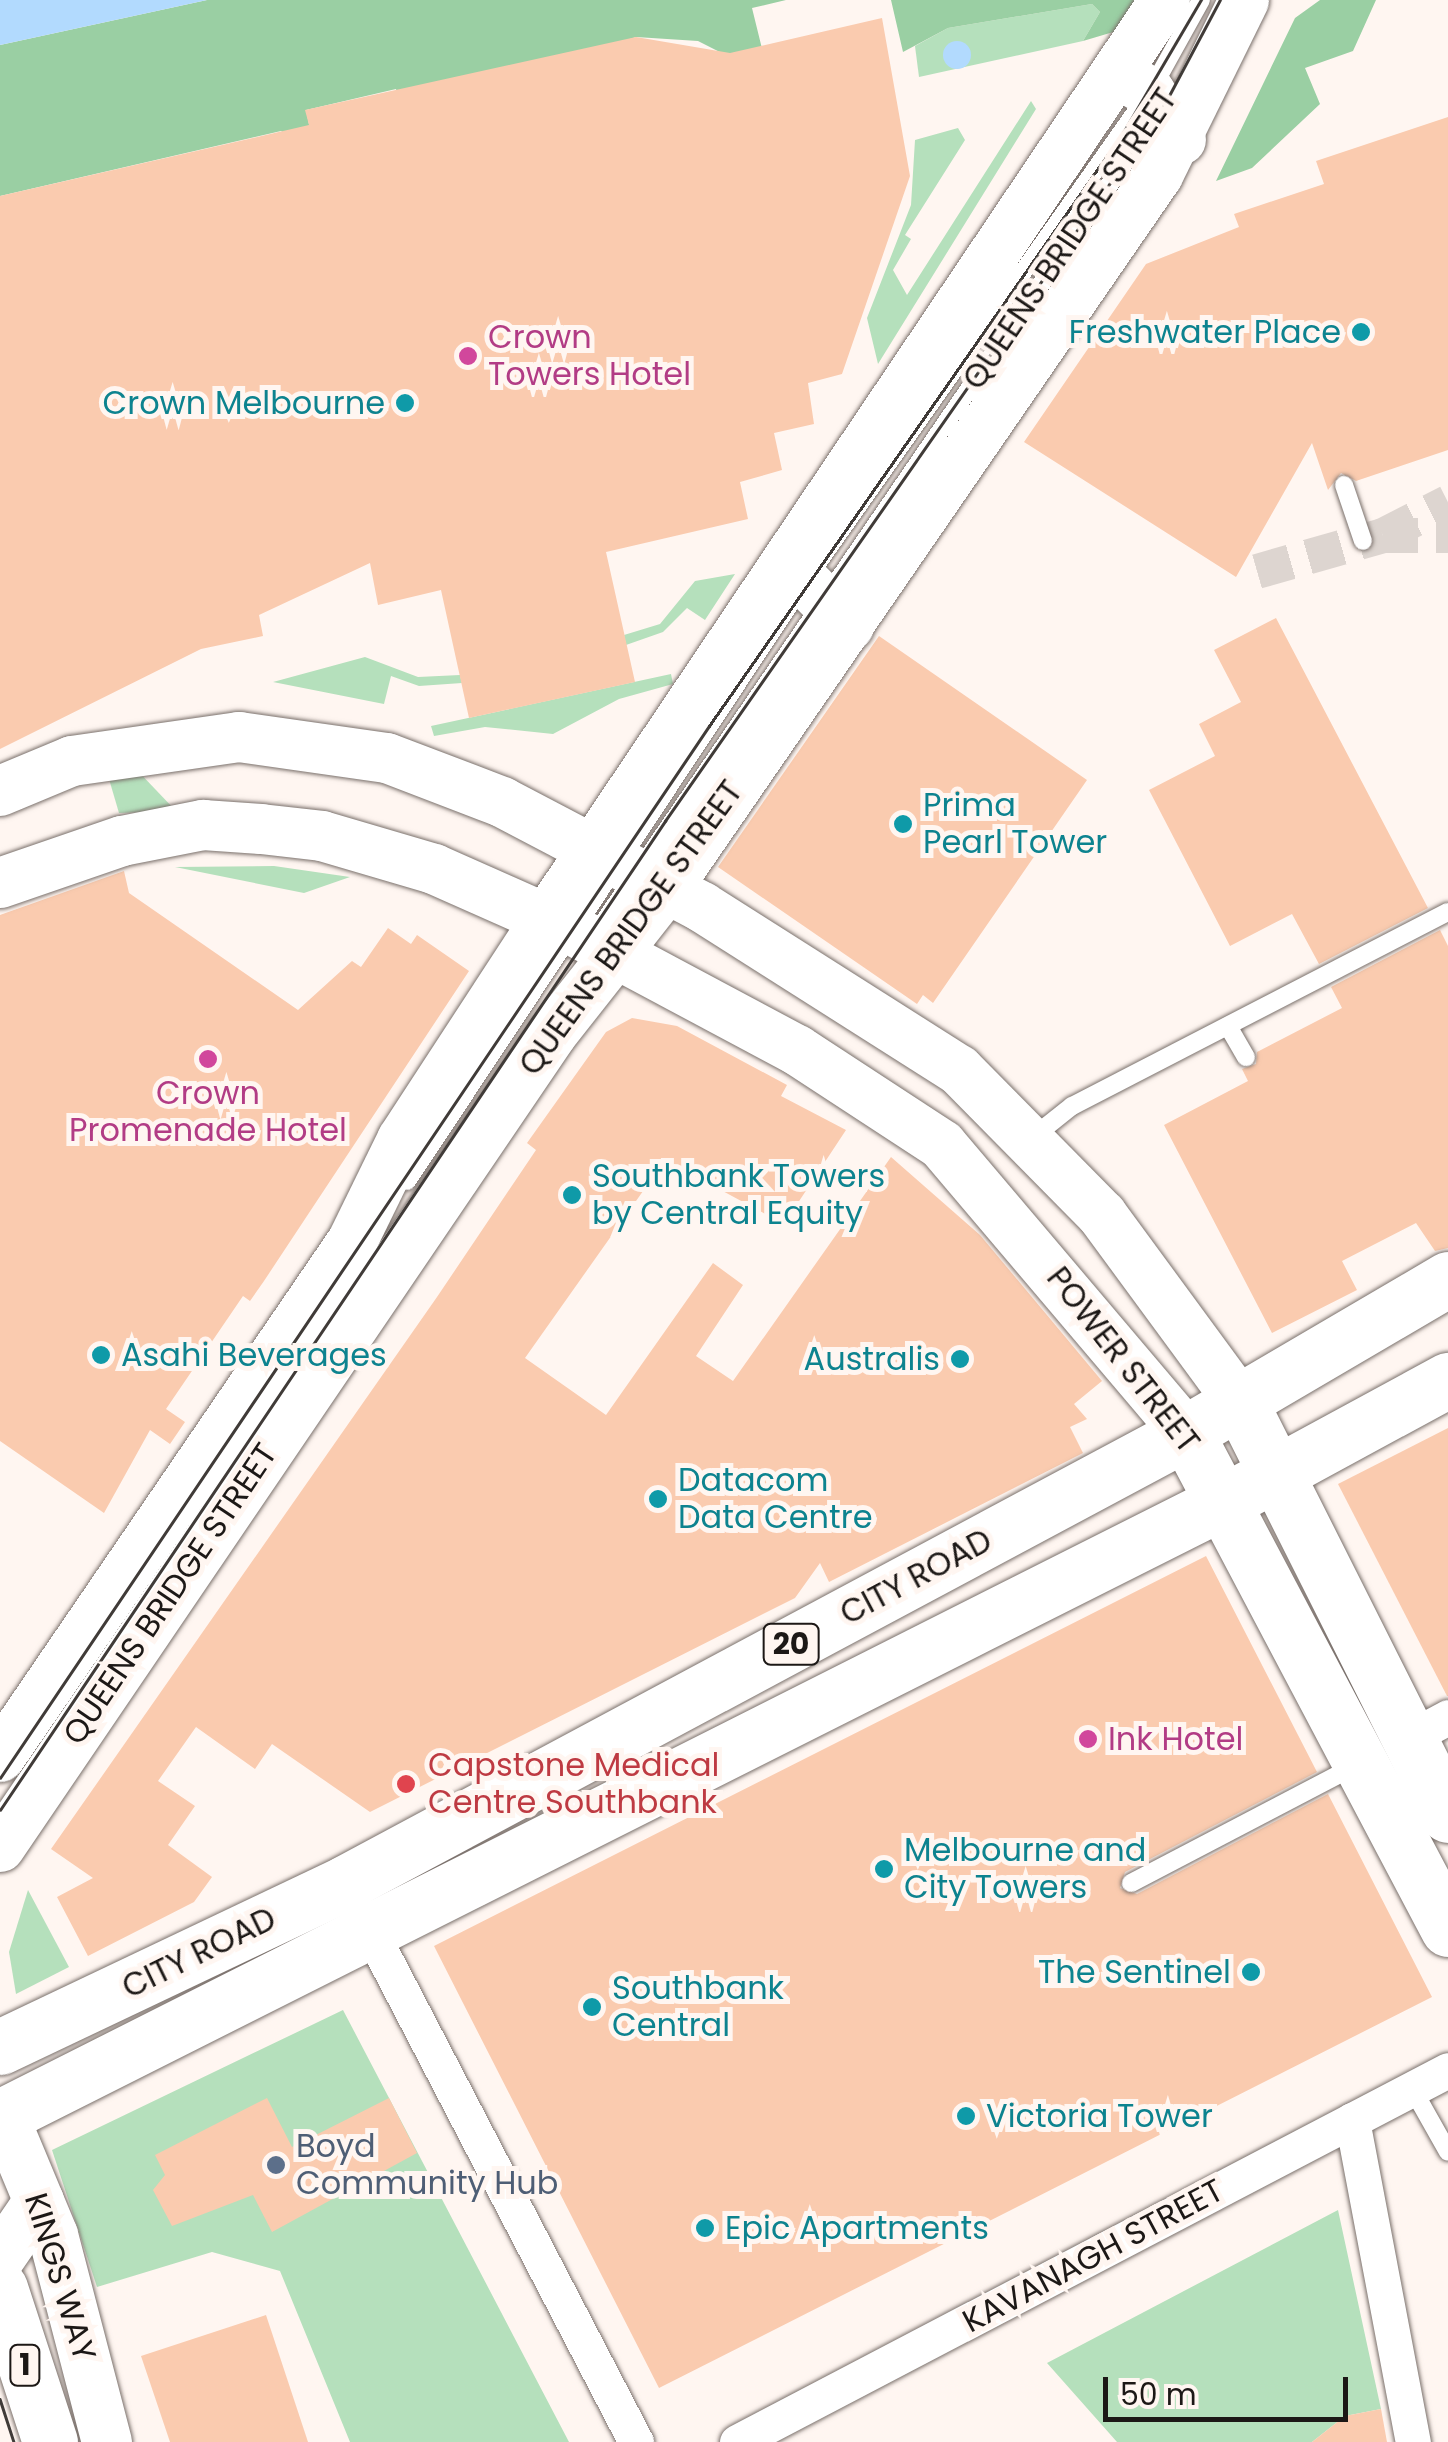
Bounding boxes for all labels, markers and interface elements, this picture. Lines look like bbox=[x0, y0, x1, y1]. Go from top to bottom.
street label: QUEENS BRIDGE STREET bbox=[955, 81, 1185, 397]
place label: Freshwater Place bbox=[1069, 313, 1341, 351]
place label: Crown Towers Hotel bbox=[488, 319, 691, 394]
marker: Freshwater Place bbox=[1350, 321, 1372, 343]
marker: Crown Towers Hotel bbox=[457, 345, 479, 367]
place label: Crown Melbourne bbox=[103, 384, 385, 422]
marker: Crown Melbourne bbox=[394, 392, 416, 414]
street label: QUEENS BRIDGE STREET bbox=[511, 773, 751, 1083]
place label: Prima Pearl Tower bbox=[923, 787, 1107, 862]
marker: Prima Pearl Tower bbox=[892, 813, 914, 835]
marker: Crown Promenade Hotel bbox=[197, 1048, 219, 1070]
place label: Crown Promenade Hotel bbox=[69, 1075, 347, 1150]
place label: Southbank Towers by Central Equity bbox=[592, 1158, 885, 1233]
marker: Southbank Towers by Central Equity bbox=[561, 1184, 583, 1206]
street label: POWER STREET bbox=[1039, 1260, 1207, 1460]
place label: Asahi Beverages bbox=[121, 1336, 387, 1374]
place label: Australis bbox=[804, 1340, 940, 1378]
marker: Asahi Beverages bbox=[90, 1344, 112, 1366]
marker: Australis bbox=[949, 1348, 971, 1370]
street label: QUEENS BRIDGE STREET bbox=[55, 1436, 285, 1752]
place label: Datacom Data Centre bbox=[678, 1462, 873, 1537]
marker: Datacom Data Centre bbox=[647, 1488, 669, 1510]
street label: CITY ROAD bbox=[834, 1521, 998, 1633]
road number: 20 bbox=[761, 1619, 821, 1669]
place label: Ink Hotel bbox=[1108, 1720, 1243, 1758]
marker: Ink Hotel bbox=[1077, 1728, 1099, 1750]
place label: Capstone Medical Centre Southbank bbox=[428, 1747, 719, 1822]
marker: Capstone Medical Centre Southbank bbox=[393, 1771, 419, 1797]
place label: Melbourne and City Towers bbox=[904, 1832, 1146, 1907]
marker: Melbourne and City Towers bbox=[873, 1858, 895, 1880]
street label: CITY ROAD bbox=[116, 1899, 282, 2007]
place label: The Sentinel bbox=[1038, 1953, 1231, 1991]
marker: The Sentinel bbox=[1240, 1961, 1262, 1983]
place label: Southbank Central bbox=[612, 1970, 784, 2045]
marker: Southbank Central bbox=[581, 1996, 603, 2018]
place label: Victoria Tower bbox=[986, 2097, 1213, 2135]
marker: Victoria Tower bbox=[955, 2105, 977, 2127]
place label: Boyd Community Hub bbox=[296, 2128, 558, 2203]
marker: Boyd Community Hub bbox=[265, 2154, 287, 2176]
street label: KAVANAGH STREET bbox=[956, 2171, 1230, 2341]
street label: KINGS WAY bbox=[16, 2189, 104, 2365]
place label: Epic Apartments bbox=[725, 2209, 989, 2247]
marker: Epic Apartments bbox=[694, 2217, 716, 2239]
road number: 1 bbox=[8, 2340, 42, 2390]
scale bar bbox=[1108, 2357, 1353, 2419]
text: 50 m bbox=[1120, 2373, 1197, 2416]

